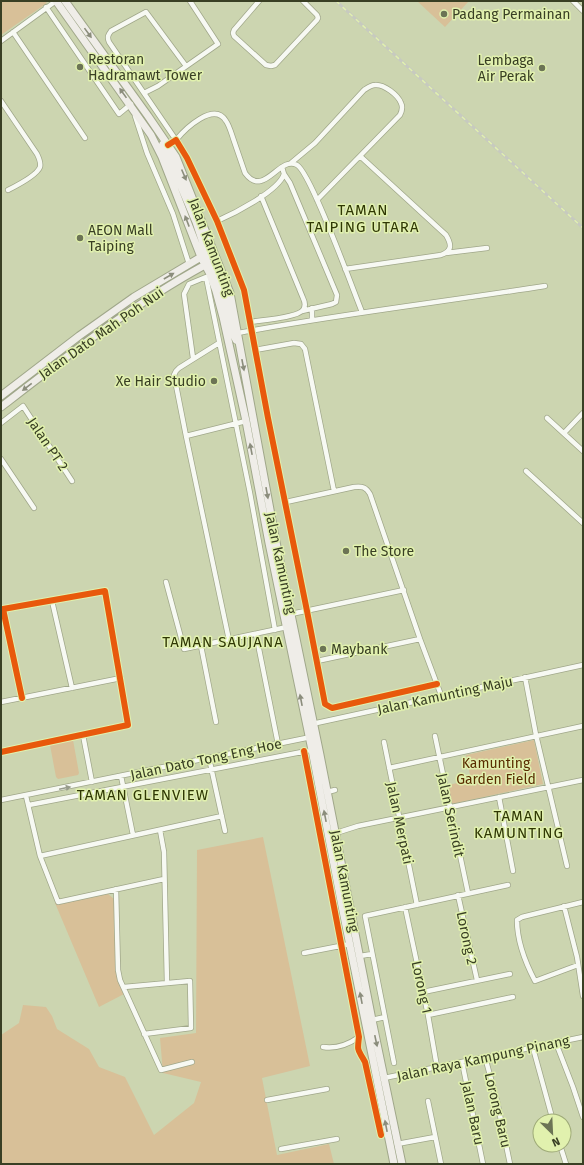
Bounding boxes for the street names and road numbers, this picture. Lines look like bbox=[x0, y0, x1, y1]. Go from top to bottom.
street label: Jalan Kamunting bbox=[185, 196, 238, 299]
street label: Jalan Dato Mah Poh Nui bbox=[36, 284, 167, 383]
street label: Jalan PT 2 bbox=[23, 414, 72, 474]
street label: Jalan Kamunting bbox=[261, 511, 300, 616]
street label: Jalan Kamunting Maju bbox=[376, 673, 514, 718]
street label: Jalan Dato Tong Eng Hoe bbox=[129, 735, 283, 784]
street label: Jalan Serindit bbox=[433, 772, 468, 860]
street label: Jalan Merpati bbox=[382, 780, 417, 866]
street label: Jalan Kamunting bbox=[326, 828, 363, 934]
street label: Lorong 2 bbox=[453, 910, 480, 966]
street label: Lorong 1 bbox=[408, 959, 435, 1015]
street label: Jalan Raya Kampung Pinang bbox=[395, 1032, 572, 1085]
street label: Lorong Baru bbox=[481, 1071, 514, 1149]
street label: Jalan Baru bbox=[457, 1080, 488, 1147]

